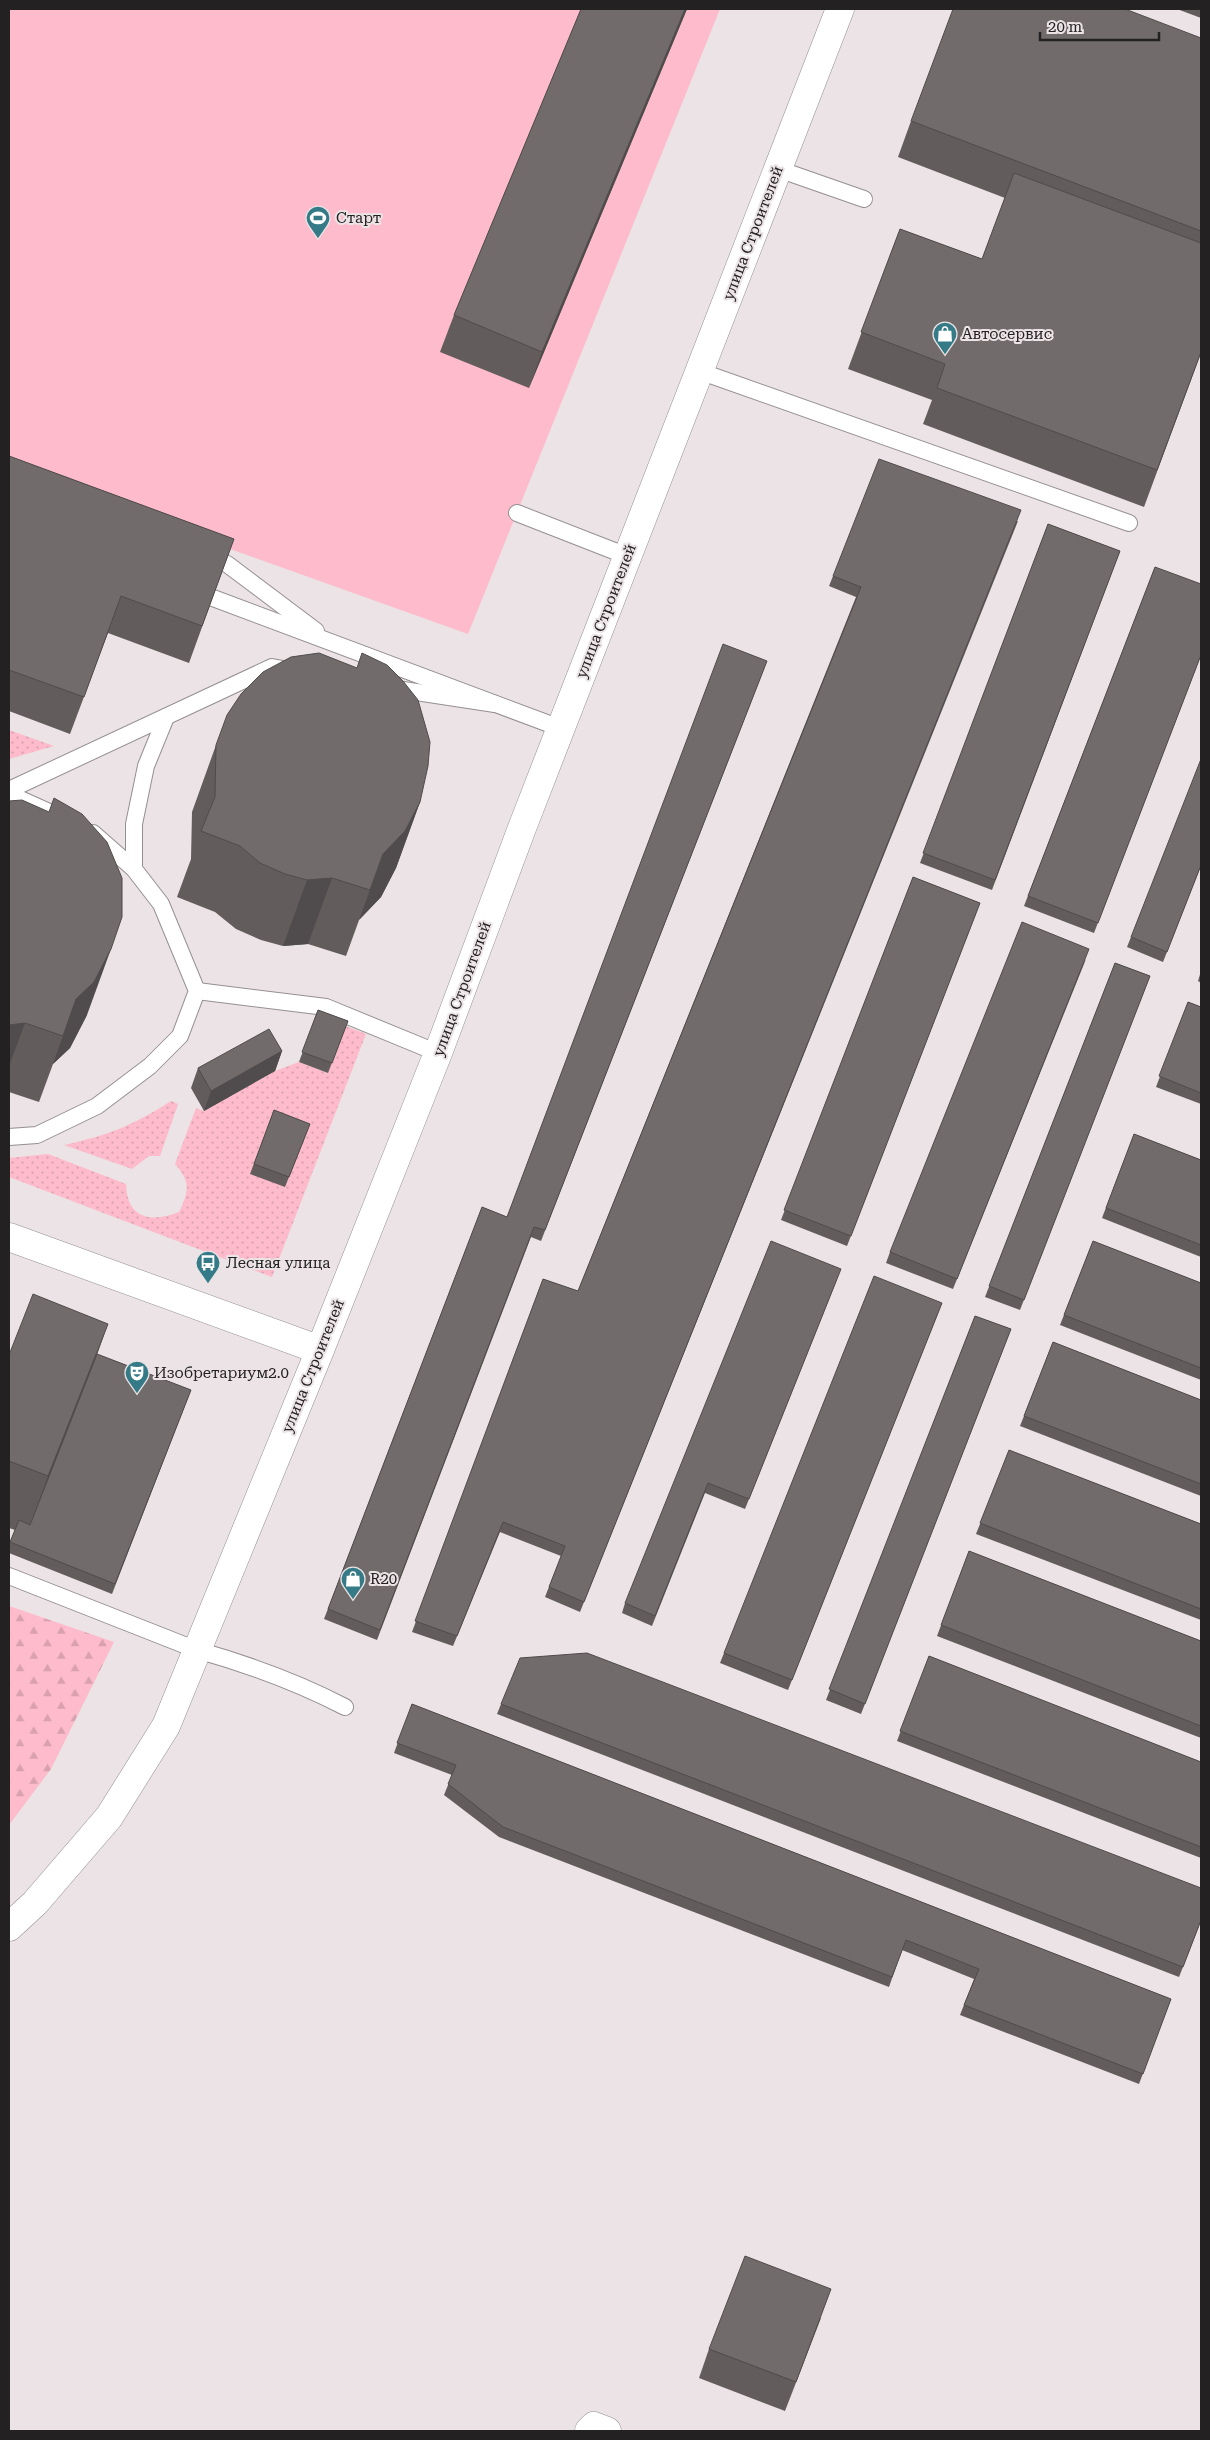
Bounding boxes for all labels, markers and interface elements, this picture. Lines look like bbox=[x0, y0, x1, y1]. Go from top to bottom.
scale bar bbox=[1040, 10, 1159, 42]
text: 20 m bbox=[1048, 18, 1083, 36]
street label: улица Строителей bbox=[719, 163, 787, 303]
sports icon: Старт bbox=[305, 205, 331, 239]
place label: Старт bbox=[336, 209, 381, 227]
shop icon: Автосервис bbox=[932, 321, 958, 355]
place label: Автосервис bbox=[962, 325, 1052, 343]
street label: улица Строителей bbox=[572, 541, 640, 681]
street label: улица Строителей bbox=[429, 919, 495, 1059]
bus stop icon: Лесная улица bbox=[195, 1250, 221, 1284]
place label: Лесная улица bbox=[226, 1254, 330, 1272]
street label: улица Строителей bbox=[278, 1297, 348, 1435]
theatre icon: Изобретариум2.0 bbox=[124, 1360, 150, 1394]
place label: Изобретариум2.0 bbox=[154, 1364, 289, 1382]
shop icon: R20 bbox=[340, 1566, 366, 1600]
place label: R20 bbox=[370, 1570, 397, 1588]

